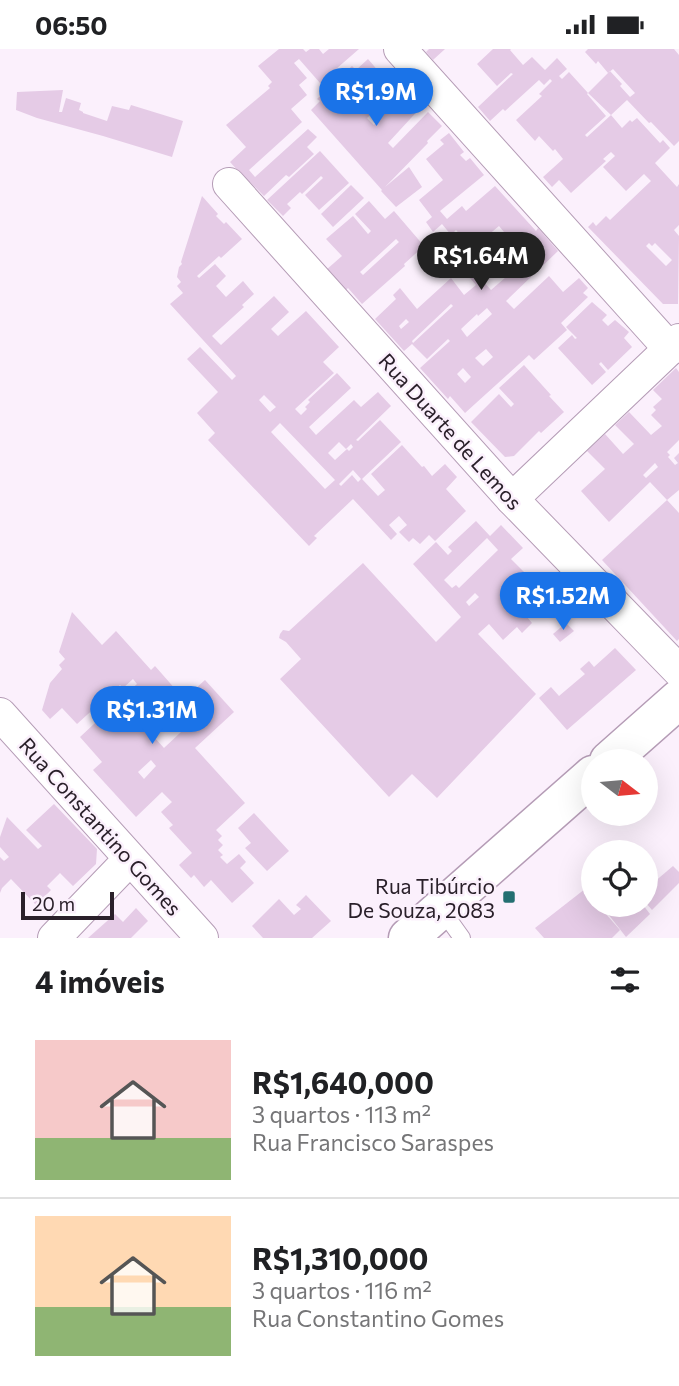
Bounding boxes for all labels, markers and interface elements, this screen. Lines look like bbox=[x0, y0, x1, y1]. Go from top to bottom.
text: 06:50 bbox=[35, 9, 108, 40]
pin: R$1.9M bbox=[319, 69, 433, 128]
text: R$1.9M bbox=[335, 77, 417, 105]
pin: R$1.64M bbox=[416, 233, 546, 292]
text: R$1.64M bbox=[433, 241, 529, 269]
street label: Rua Duarte de Lemos bbox=[374, 348, 528, 514]
pin: R$1.52M bbox=[498, 573, 628, 632]
text: R$1.52M bbox=[516, 581, 610, 609]
pin: R$1.31M bbox=[87, 687, 217, 746]
text: R$1.31M bbox=[106, 695, 198, 723]
street label: Rua Constantino Gomes bbox=[15, 732, 187, 920]
north arrow bbox=[581, 749, 658, 826]
map controls bbox=[581, 749, 658, 917]
button: locate bbox=[581, 840, 658, 917]
place label: Rua Tibúrcio De Souza, 2083 bbox=[348, 873, 495, 922]
scale bar bbox=[21, 889, 114, 921]
marker: Rua Tibúrcio De Souza, 2083 bbox=[501, 889, 517, 905]
text: 20 m bbox=[32, 892, 75, 915]
icon: filters bbox=[606, 961, 644, 999]
text: 4 imóveis bbox=[35, 962, 165, 999]
text: R$1,640,000 bbox=[252, 1063, 434, 1100]
icon: home bbox=[91, 1068, 175, 1152]
text: 3 quartos · 113 m² bbox=[252, 1100, 431, 1128]
text: Rua Francisco Saraspes bbox=[252, 1128, 494, 1156]
text: R$1,310,000 bbox=[252, 1239, 429, 1276]
icon: home bbox=[91, 1244, 175, 1328]
text: 3 quartos · 116 m² bbox=[252, 1276, 432, 1304]
text: Rua Constantino Gomes bbox=[252, 1304, 504, 1332]

